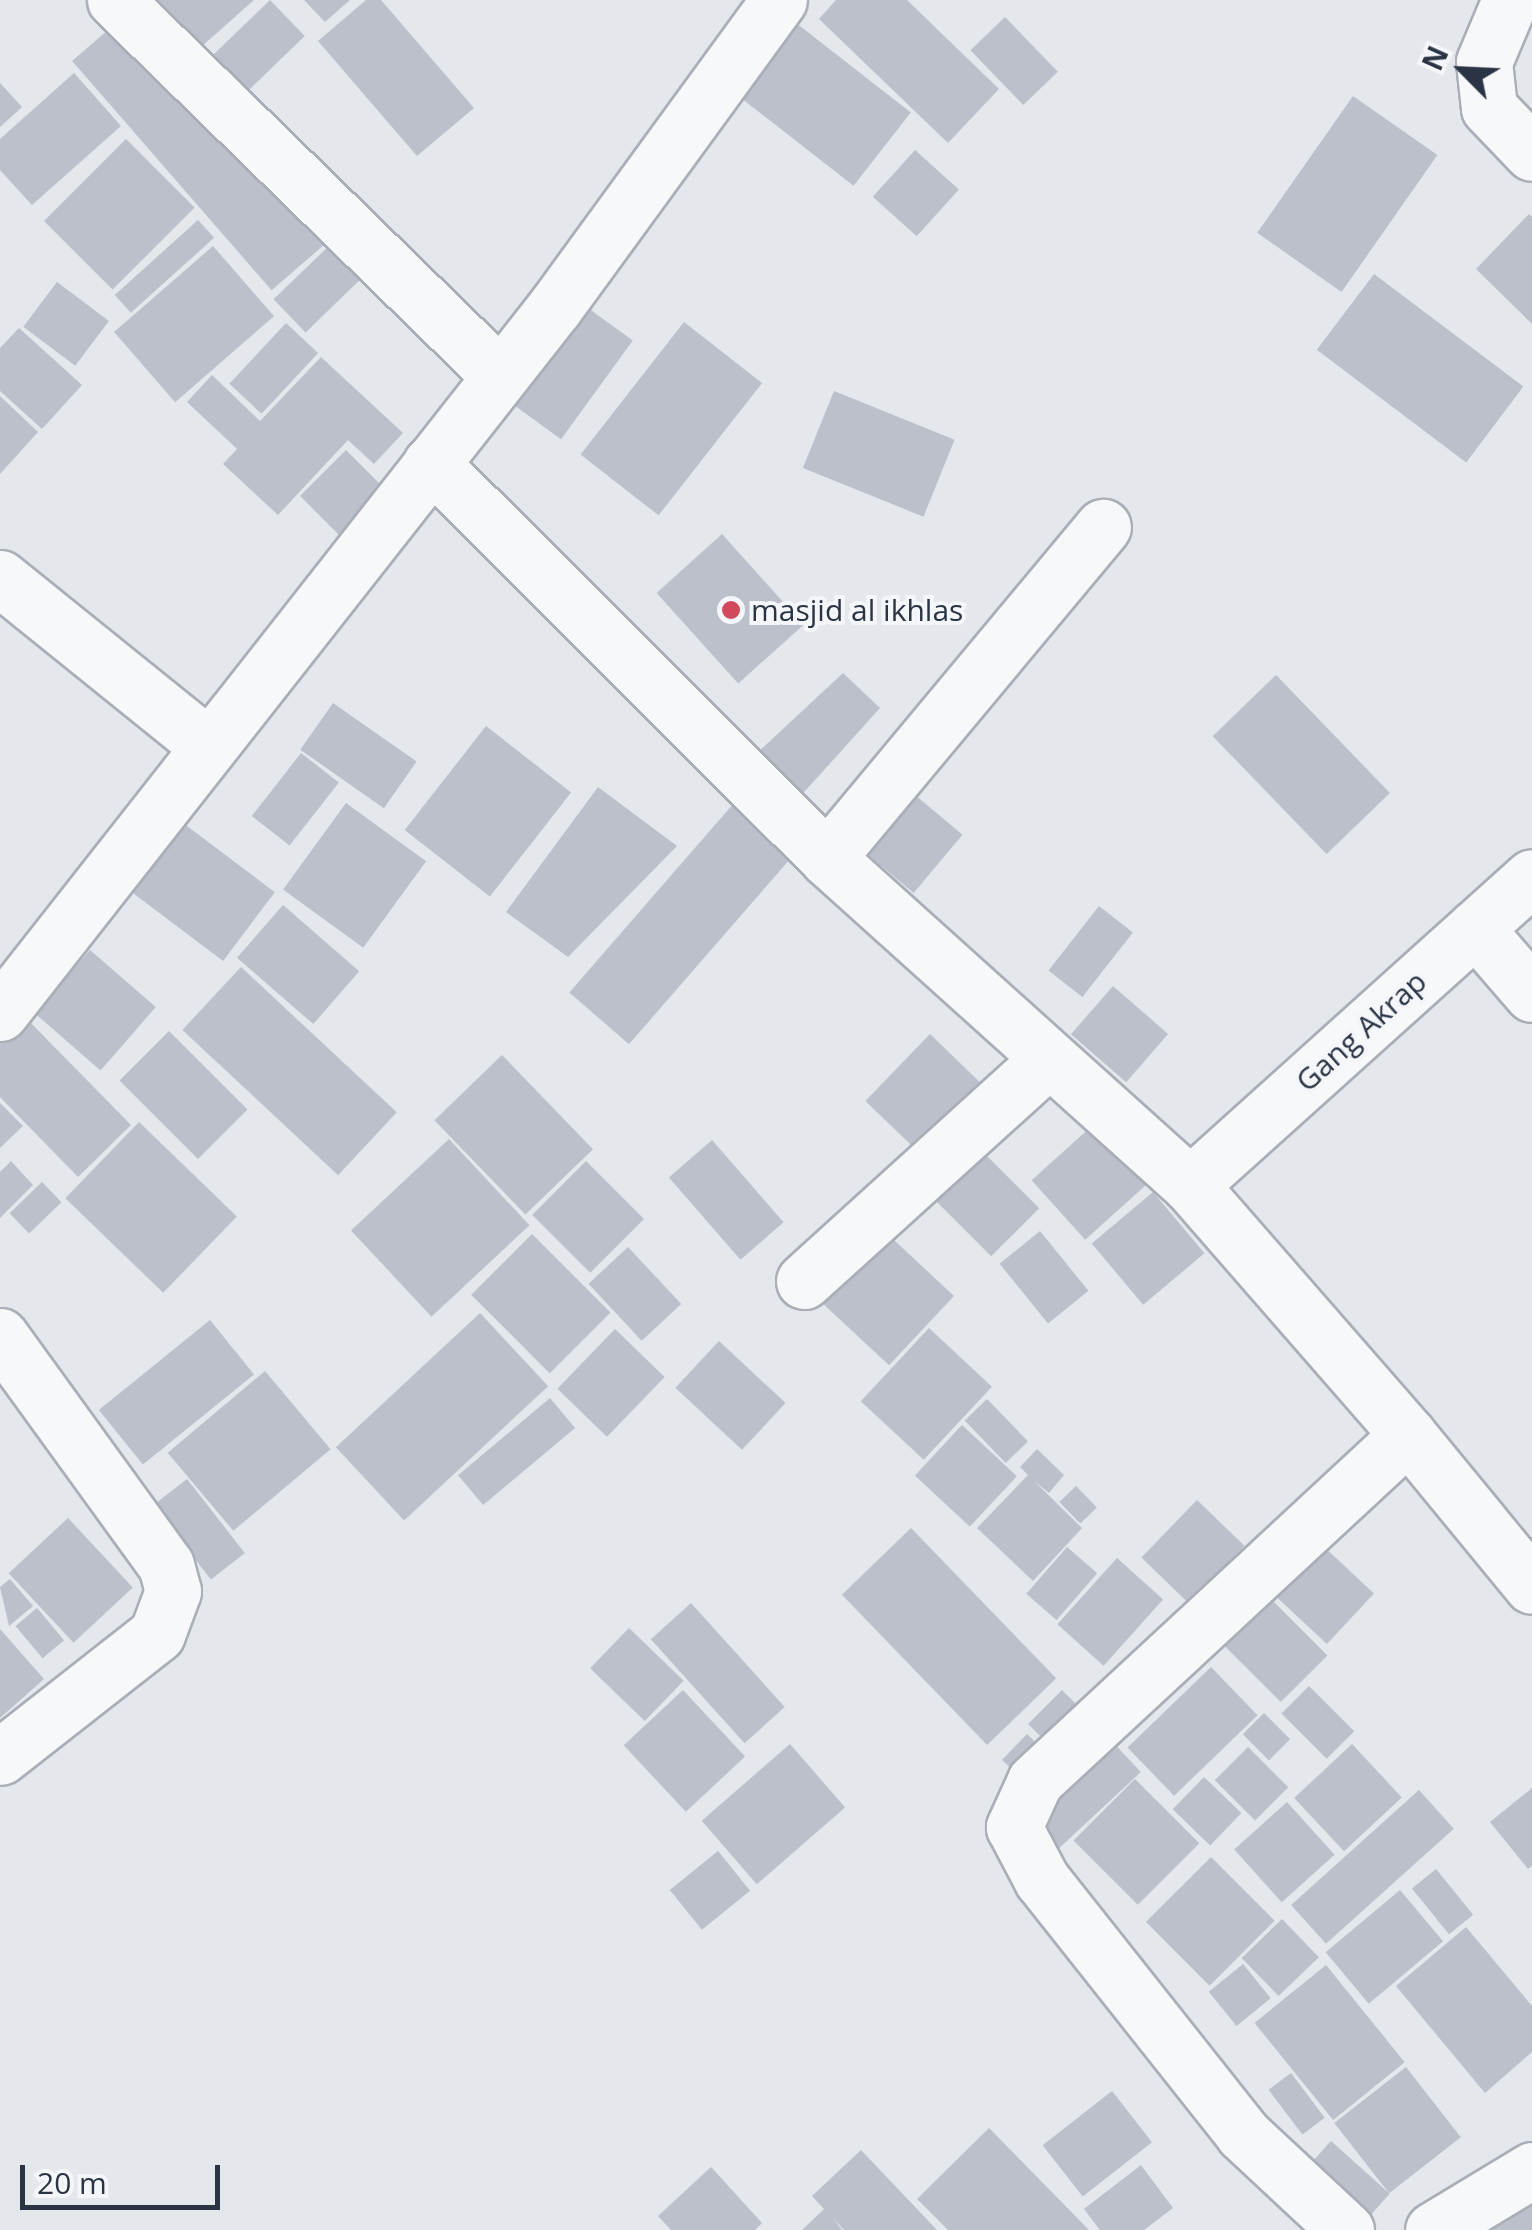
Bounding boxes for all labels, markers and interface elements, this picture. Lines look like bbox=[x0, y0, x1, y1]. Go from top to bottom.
north arrow bbox=[1412, 20, 1512, 120]
text: N bbox=[1413, 40, 1457, 76]
place label: masjid al ikhlas bbox=[751, 592, 963, 628]
marker: masjid al ikhlas bbox=[720, 599, 742, 621]
street label: Gang Akrap bbox=[1288, 963, 1434, 1099]
scale bar bbox=[25, 2145, 225, 2207]
text: 20 m bbox=[37, 2162, 107, 2203]

